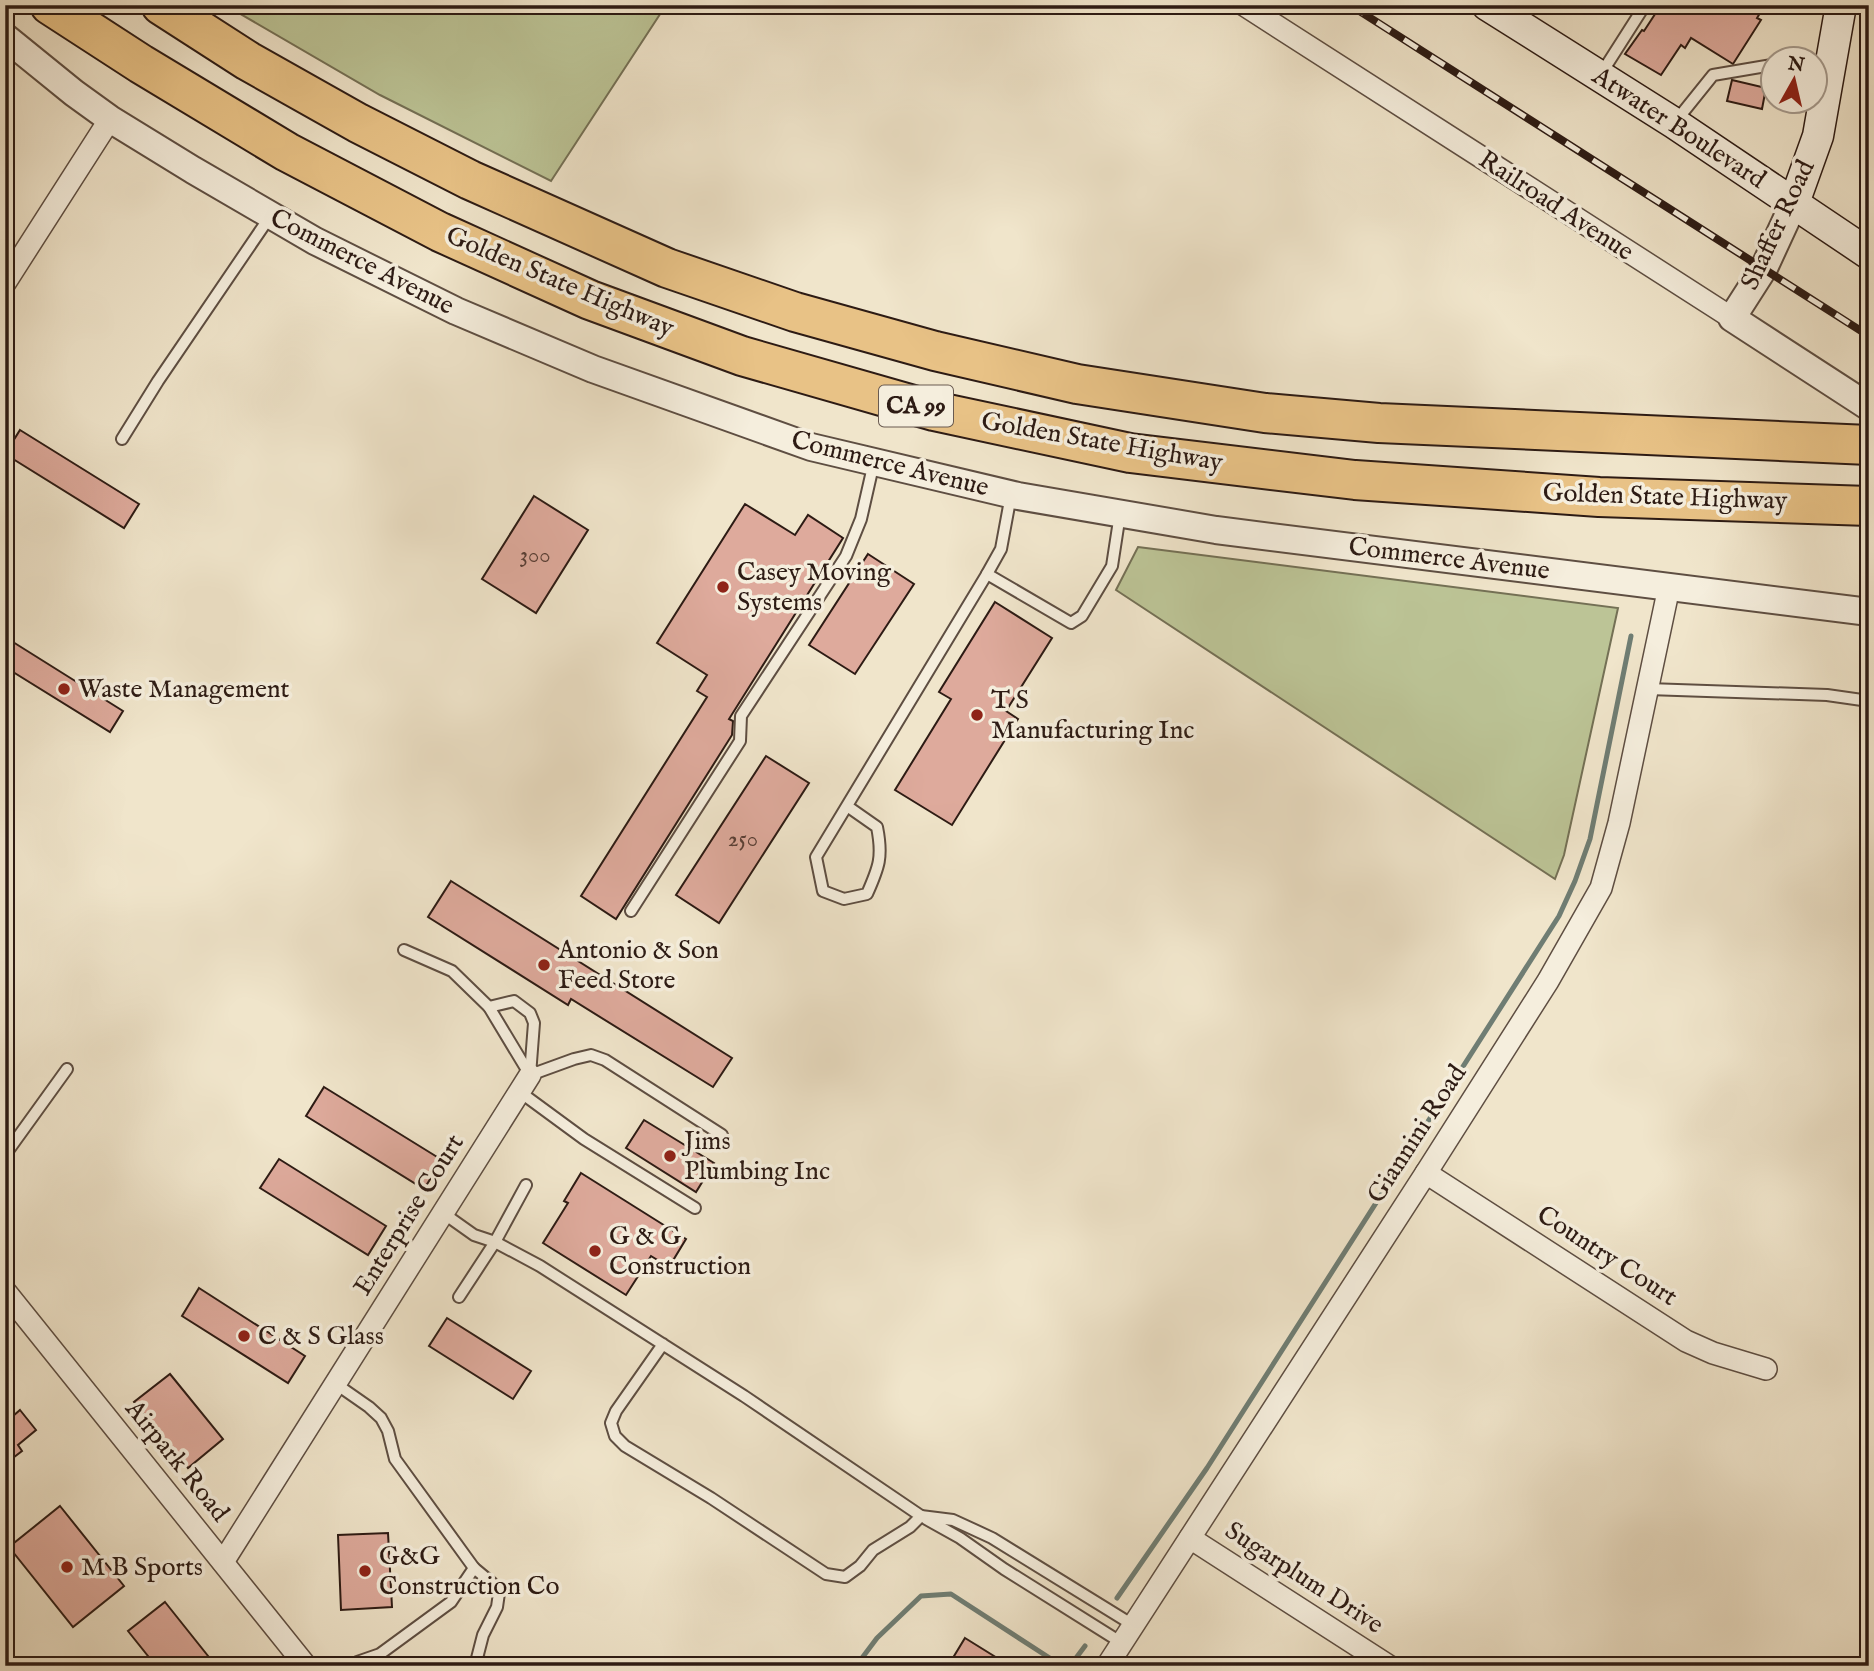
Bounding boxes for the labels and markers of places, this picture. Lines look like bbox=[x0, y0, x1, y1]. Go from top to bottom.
place label: Casey Moving Systems bbox=[737, 556, 892, 619]
marker: Casey Moving Systems bbox=[715, 579, 731, 595]
place label: Waste Management bbox=[78, 673, 290, 706]
marker: Waste Management bbox=[56, 681, 72, 697]
place label: T S Manufacturing Inc bbox=[991, 684, 1194, 747]
marker: T S Manufacturing Inc bbox=[969, 707, 985, 723]
place label: Antonio & Son Feed Store bbox=[557, 934, 719, 997]
marker: Antonio & Son Feed Store bbox=[536, 957, 552, 973]
place label: Jims Plumbing Inc bbox=[681, 1125, 830, 1188]
marker: Jims Plumbing Inc bbox=[662, 1148, 678, 1164]
place label: G & G Construction bbox=[609, 1220, 751, 1283]
marker: G & G Construction bbox=[587, 1243, 603, 1259]
place label: C & S Glass bbox=[258, 1320, 384, 1353]
marker: C & S Glass bbox=[236, 1328, 252, 1344]
place label: G&G Construction Co bbox=[379, 1540, 559, 1603]
place label: M B Sports bbox=[81, 1551, 203, 1584]
marker: M B Sports bbox=[59, 1559, 75, 1575]
marker: G&G Construction Co bbox=[357, 1563, 373, 1579]

